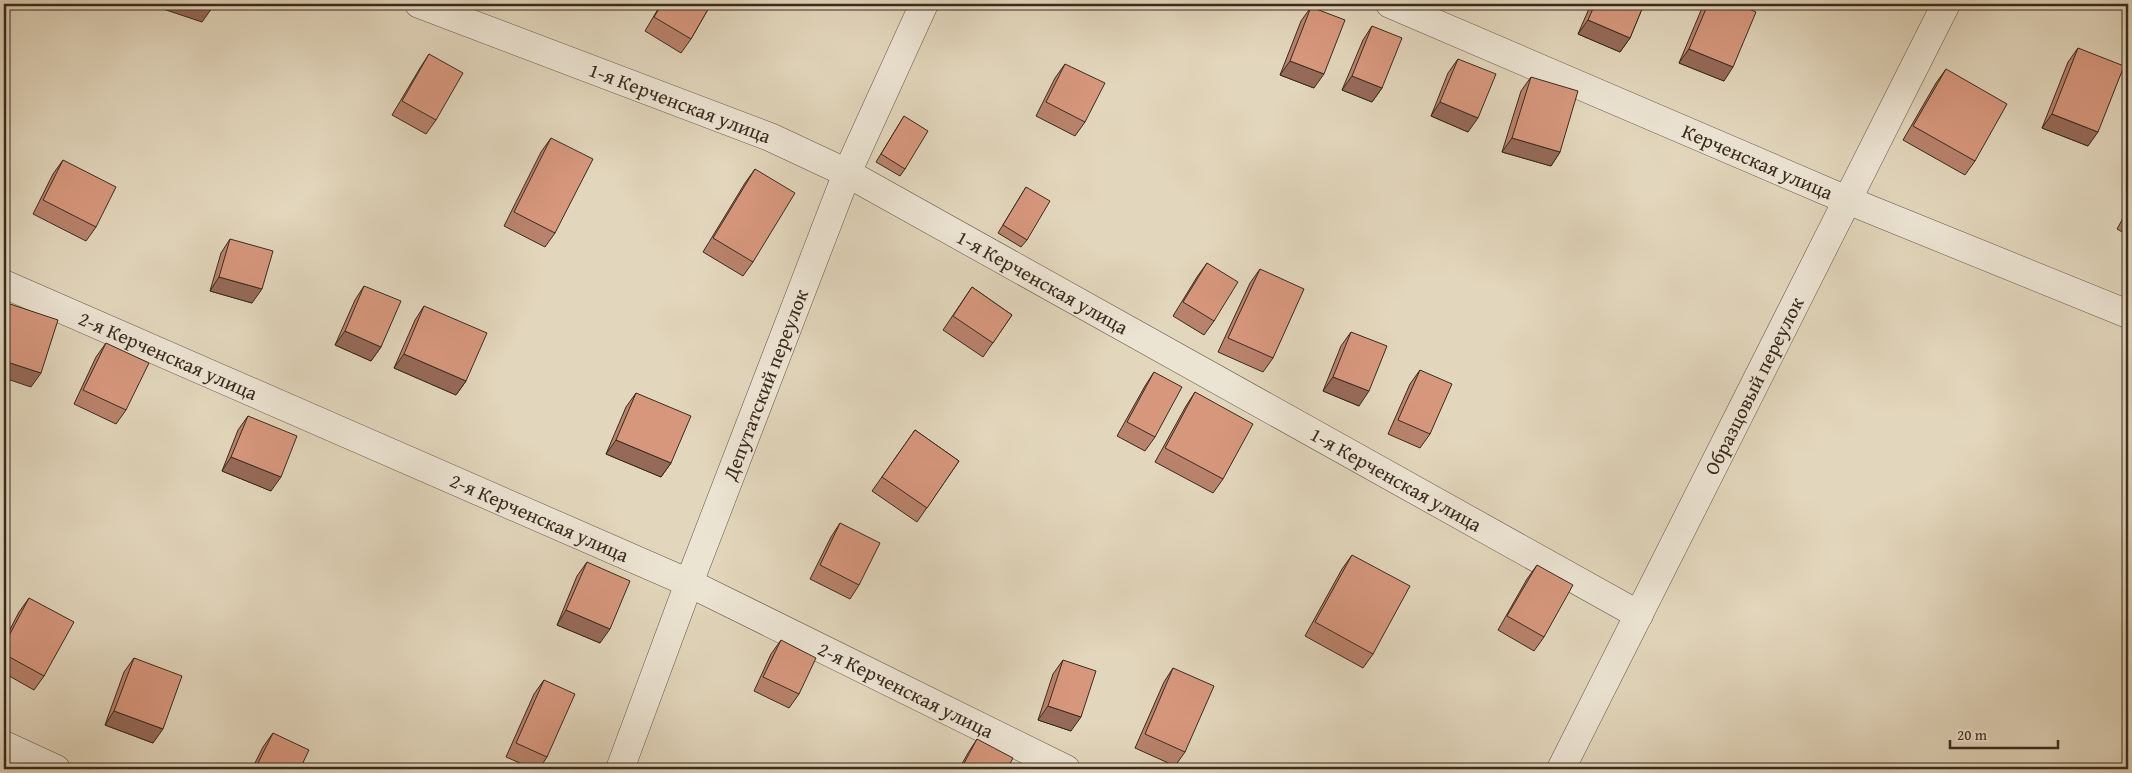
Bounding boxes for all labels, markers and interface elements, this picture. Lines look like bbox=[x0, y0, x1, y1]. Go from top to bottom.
street label: 1-я Керченская улица bbox=[585, 55, 776, 150]
street label: Керченская улица bbox=[1678, 116, 1838, 207]
street label: 1-я Керченская улица bbox=[951, 222, 1134, 341]
street label: Депутатский переулок bbox=[715, 284, 815, 485]
street label: Образцовый переулок bbox=[1696, 291, 1811, 480]
street label: 2-я Керченская улица bbox=[74, 303, 263, 407]
street label: 1-я Керченская улица bbox=[1305, 419, 1488, 539]
street label: 2-я Керченская улица bbox=[445, 465, 634, 569]
street label: 2-я Керченская улица bbox=[813, 634, 999, 745]
scale bar bbox=[1950, 718, 2057, 750]
text: 20 m bbox=[1957, 724, 1988, 745]

